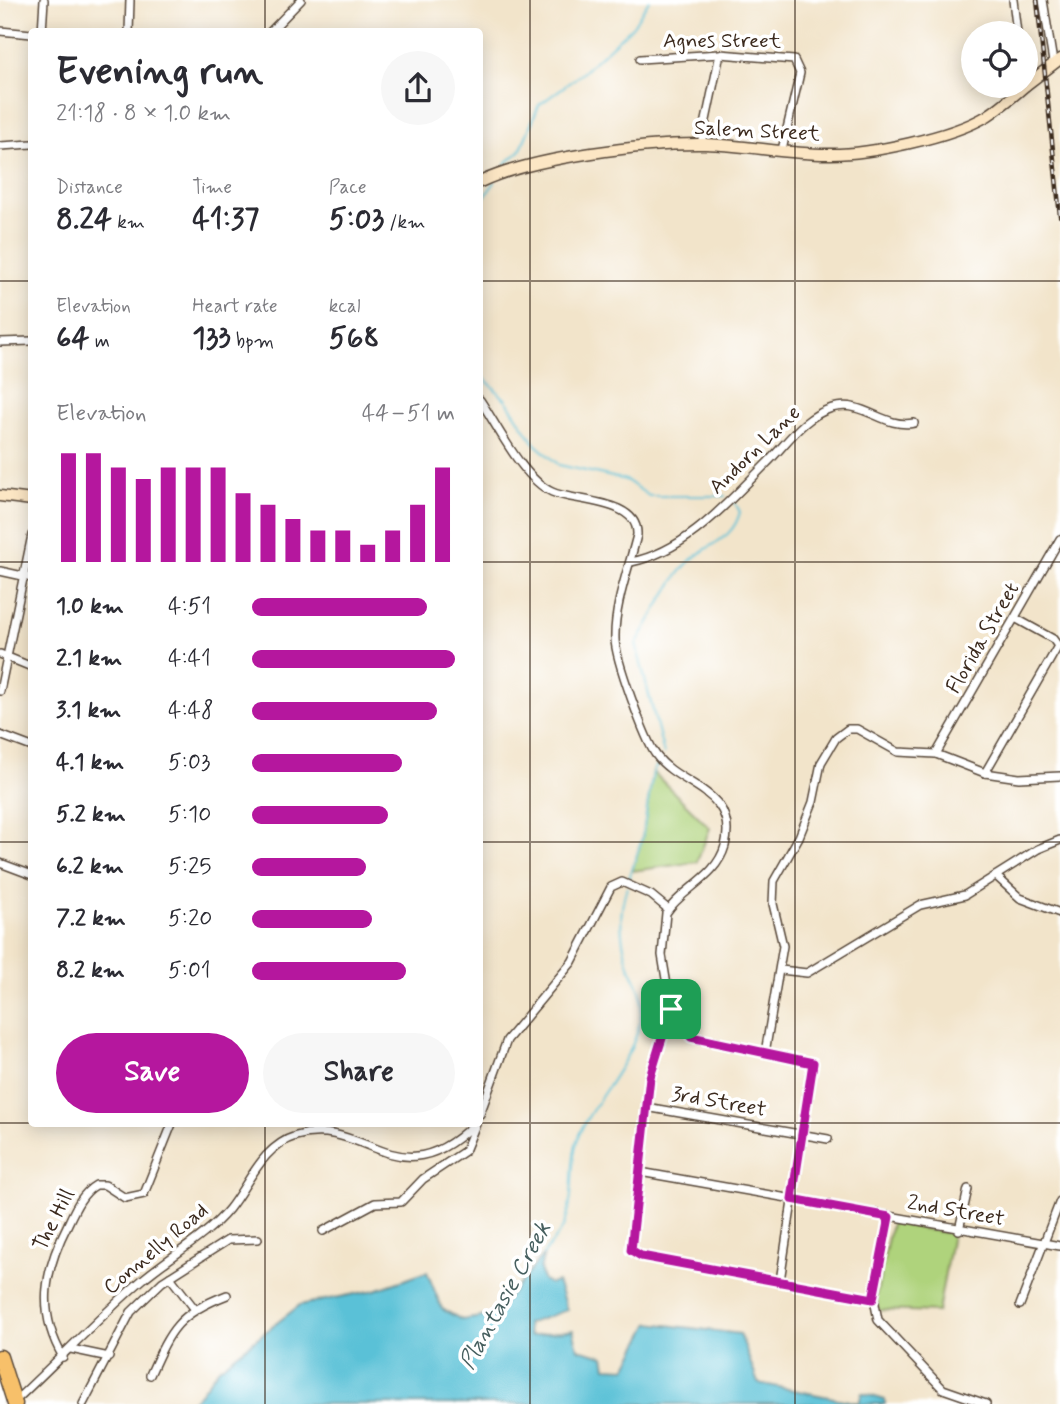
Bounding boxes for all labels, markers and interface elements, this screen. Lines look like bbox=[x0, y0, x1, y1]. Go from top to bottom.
map controls bbox=[961, 21, 1038, 98]
button: locate bbox=[961, 21, 1038, 98]
street label: Agnes Street bbox=[663, 27, 782, 55]
text: Evening run bbox=[56, 48, 263, 97]
button: share bbox=[381, 51, 455, 125]
text: 21:18 · 8 × 1.0 km bbox=[56, 99, 231, 129]
street label: Salem Street bbox=[693, 114, 821, 148]
text: Distance bbox=[56, 175, 123, 200]
text: Time bbox=[192, 175, 232, 200]
text: Pace bbox=[329, 175, 366, 200]
text: 8.24 bbox=[56, 200, 112, 239]
text: 41:37 bbox=[192, 200, 259, 239]
text: 5:03 bbox=[329, 200, 384, 239]
text: km bbox=[112, 210, 145, 235]
text: /km bbox=[384, 210, 425, 235]
text: Elevation bbox=[56, 294, 131, 319]
text: Heart rate bbox=[192, 294, 278, 319]
text: kcal bbox=[329, 294, 361, 319]
text: 64 bbox=[56, 319, 90, 358]
text: 133 bbox=[192, 319, 231, 358]
text: 568 bbox=[329, 319, 379, 358]
text: m bbox=[90, 329, 110, 354]
text: bpm bbox=[231, 329, 274, 354]
text: Elevation bbox=[56, 399, 147, 429]
text: 44–51 m bbox=[362, 399, 455, 429]
street label: Andorn Lane bbox=[703, 399, 807, 501]
street label: Florida Street bbox=[940, 577, 1026, 699]
text: 1.0 km bbox=[56, 592, 124, 622]
text: 4:51 bbox=[168, 592, 211, 622]
text: 2.1 km bbox=[56, 644, 122, 674]
text: 4:41 bbox=[168, 644, 211, 674]
text: 3.1 km bbox=[56, 696, 121, 726]
text: 4:48 bbox=[168, 696, 214, 726]
text: 4.1 km bbox=[56, 748, 124, 778]
text: 5:03 bbox=[168, 748, 211, 778]
text: 5.2 km bbox=[56, 800, 126, 830]
text: 5:10 bbox=[168, 800, 211, 830]
text: 6.2 km bbox=[56, 852, 124, 882]
text: 5:25 bbox=[168, 852, 211, 882]
text: 7.2 km bbox=[56, 904, 126, 934]
text: 5:20 bbox=[168, 904, 212, 934]
text: 8.2 km bbox=[56, 956, 125, 986]
text: 5:01 bbox=[168, 956, 211, 986]
pin bbox=[641, 979, 701, 1039]
icon: arrive bbox=[652, 990, 690, 1028]
button: Save bbox=[56, 1033, 249, 1113]
button: Share bbox=[263, 1033, 455, 1113]
street label: 3rd Street bbox=[670, 1080, 768, 1124]
street label: The Hill bbox=[26, 1184, 82, 1256]
street label: 2nd Street bbox=[905, 1189, 1007, 1233]
street label: Connelly Road bbox=[98, 1197, 214, 1301]
water label: Plantasie Creek bbox=[453, 1217, 559, 1375]

